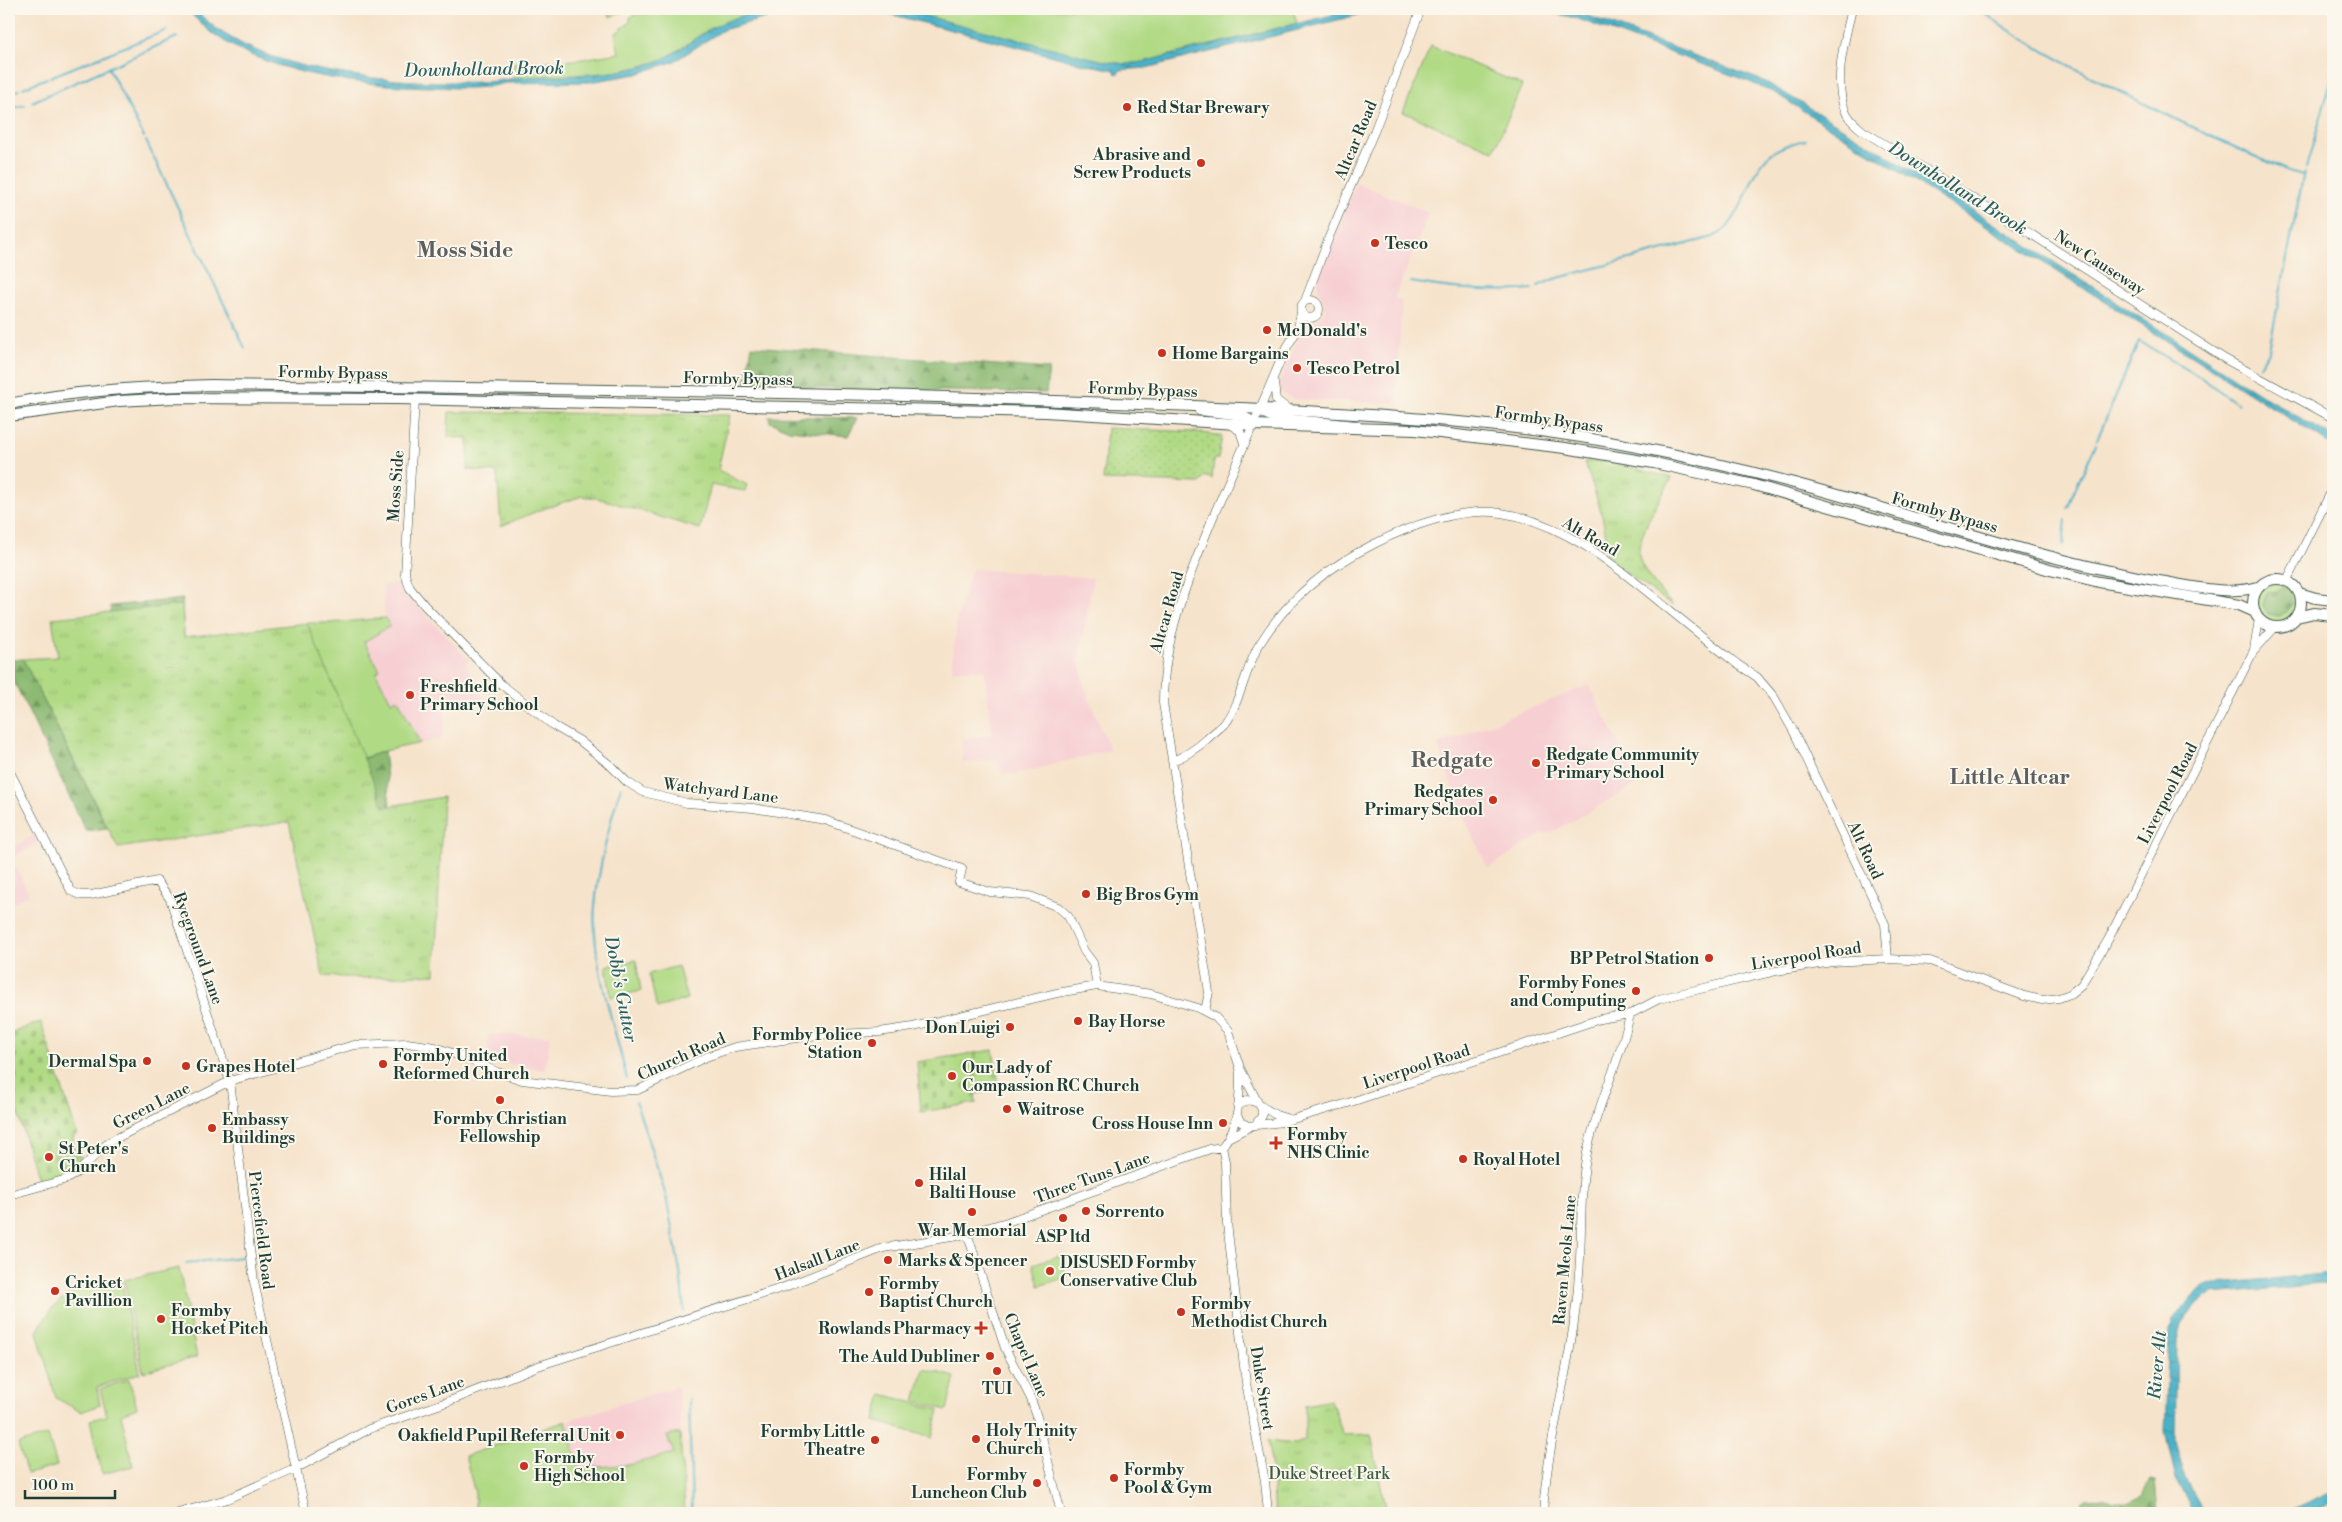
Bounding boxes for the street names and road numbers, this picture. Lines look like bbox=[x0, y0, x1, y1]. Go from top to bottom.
street label: Altcar Road bbox=[1330, 98, 1382, 184]
street label: New Causeway bbox=[2050, 226, 2149, 300]
street label: Formby Bypass bbox=[278, 362, 388, 384]
street label: Formby Bypass bbox=[683, 368, 793, 390]
street label: Formby Bypass bbox=[1088, 378, 1198, 402]
street label: Formby Bypass bbox=[1493, 402, 1605, 438]
street label: Moss Side bbox=[384, 449, 408, 523]
street label: Formby Bypass bbox=[1889, 488, 2000, 538]
street label: Alt Road bbox=[1558, 512, 1622, 561]
street label: Altcar Road bbox=[1145, 569, 1188, 657]
street label: Liverpool Road bbox=[2134, 739, 2202, 848]
street label: Watchyard Lane bbox=[661, 774, 780, 808]
street label: Alt Road bbox=[1843, 817, 1887, 883]
street label: Ryeground Lane bbox=[168, 889, 228, 1007]
street label: Liverpool Road bbox=[1750, 937, 1863, 975]
street label: Church Road bbox=[634, 1029, 729, 1085]
street label: Liverpool Road bbox=[1360, 1040, 1472, 1094]
street label: Green Lane bbox=[110, 1078, 193, 1134]
street label: Three Tuns Lane bbox=[1032, 1148, 1153, 1208]
street label: Piercefield Road bbox=[244, 1170, 278, 1291]
street label: Raven Meols Lane bbox=[1549, 1194, 1581, 1326]
street label: Halsall Lane bbox=[772, 1235, 863, 1285]
street label: Chapel Lane bbox=[999, 1310, 1053, 1401]
street label: Duke Street bbox=[1246, 1345, 1279, 1432]
street label: Gores Lane bbox=[383, 1371, 467, 1418]

